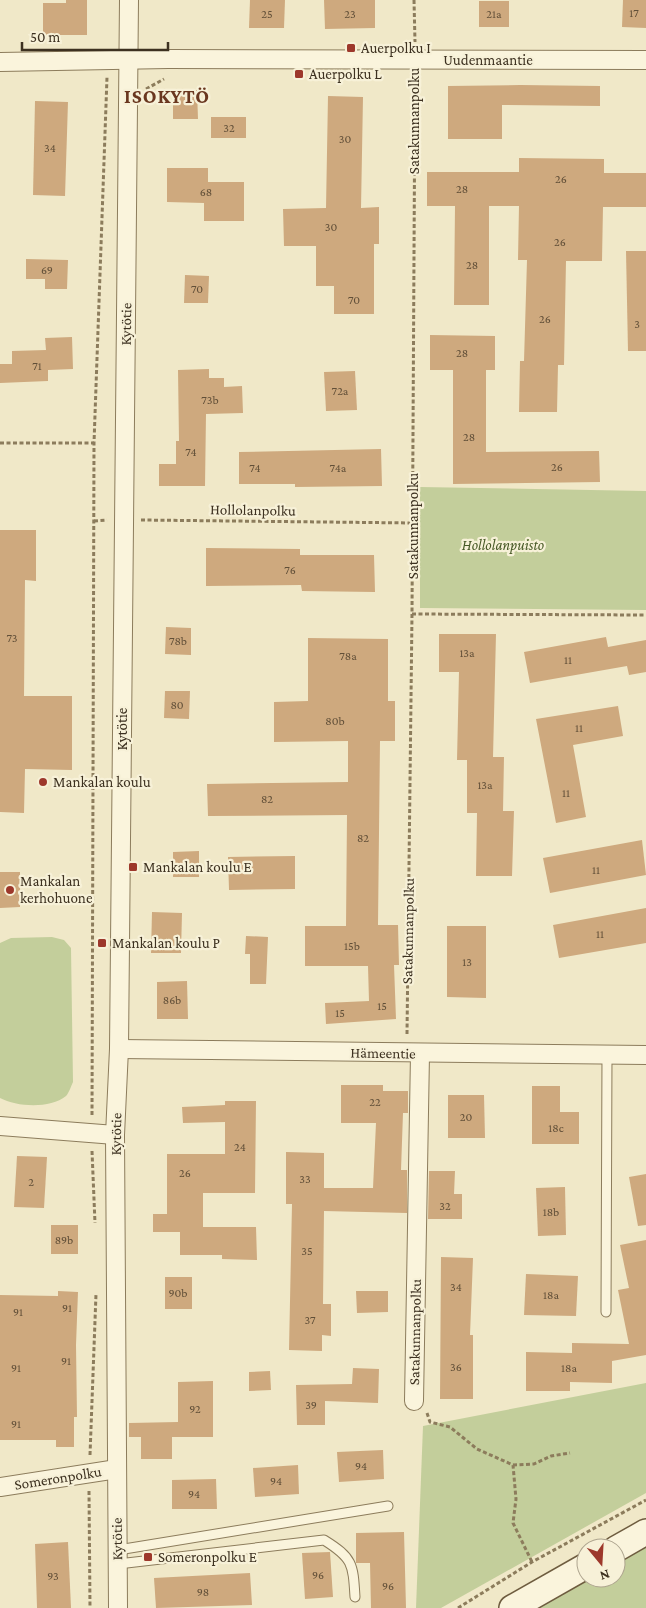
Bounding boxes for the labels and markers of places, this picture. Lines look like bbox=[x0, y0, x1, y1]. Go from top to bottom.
place label: Auerpolku I bbox=[361, 40, 431, 57]
marker: Auerpolku I bbox=[345, 42, 357, 54]
place label: Auerpolku L bbox=[309, 66, 382, 83]
marker: Auerpolku L bbox=[293, 68, 305, 80]
place label: Mankalan koulu bbox=[53, 774, 151, 790]
marker: Mankalan koulu bbox=[37, 776, 49, 788]
place label: Mankalan koulu E bbox=[143, 859, 252, 875]
marker: Mankalan koulu E bbox=[127, 861, 139, 873]
place label: Mankalan kerhohuone bbox=[20, 873, 93, 906]
marker: Mankalan kerhohuone bbox=[4, 884, 16, 896]
place label: Mankalan koulu P bbox=[112, 935, 220, 951]
marker: Mankalan koulu P bbox=[96, 937, 108, 949]
place label: Someronpolku E bbox=[158, 1549, 257, 1566]
marker: Someronpolku E bbox=[142, 1551, 154, 1563]

